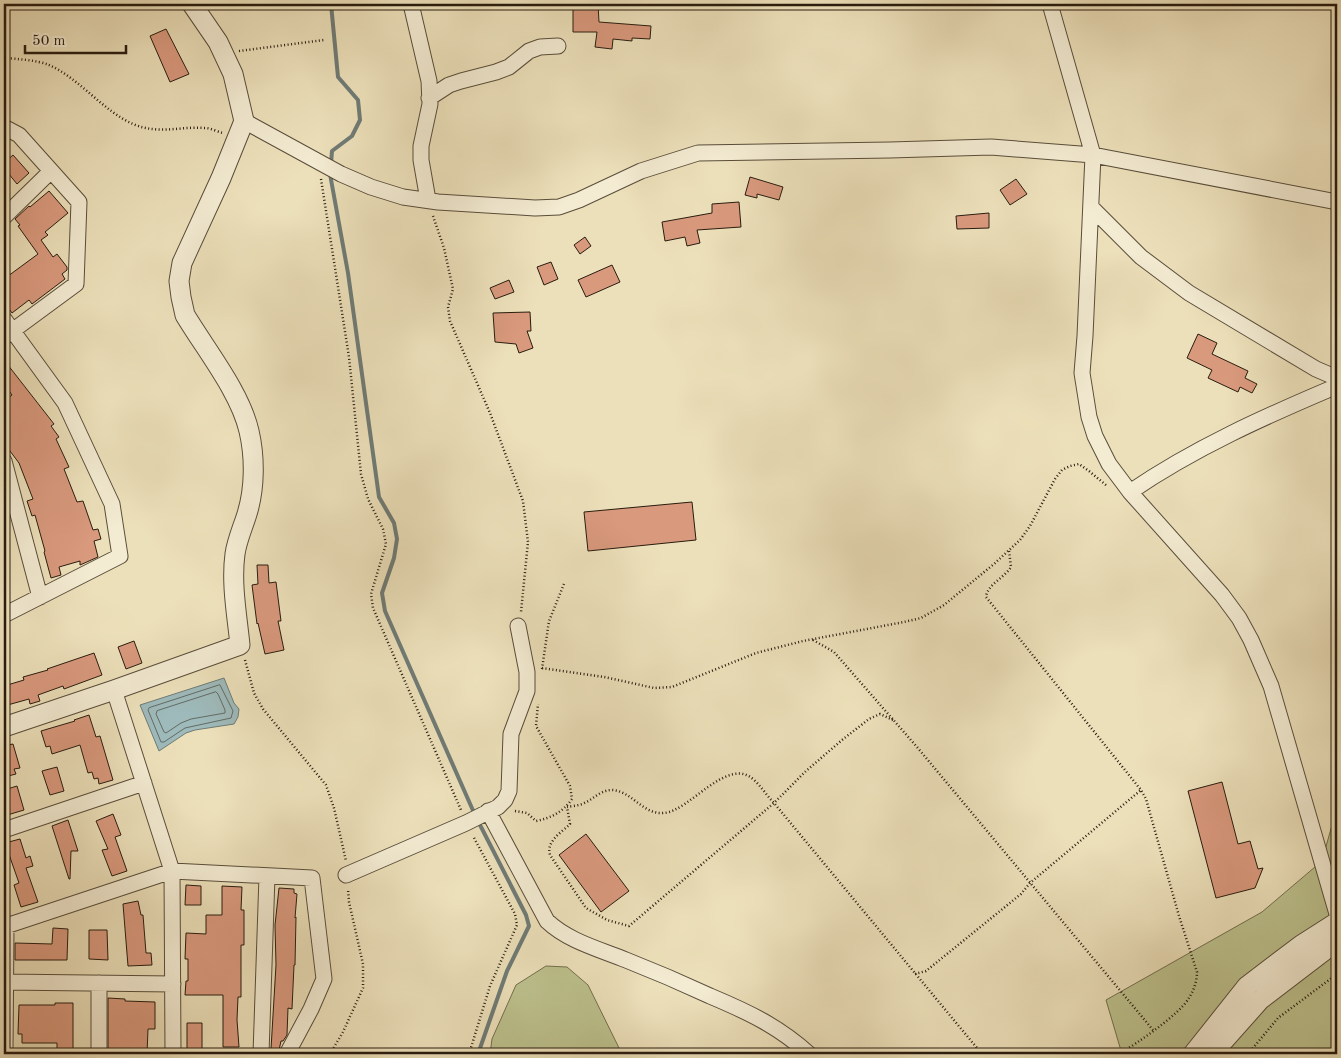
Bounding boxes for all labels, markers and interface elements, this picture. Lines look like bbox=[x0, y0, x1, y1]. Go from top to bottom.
scale bar bbox=[25, 22, 126, 54]
text: 50 m bbox=[32, 34, 66, 49]

